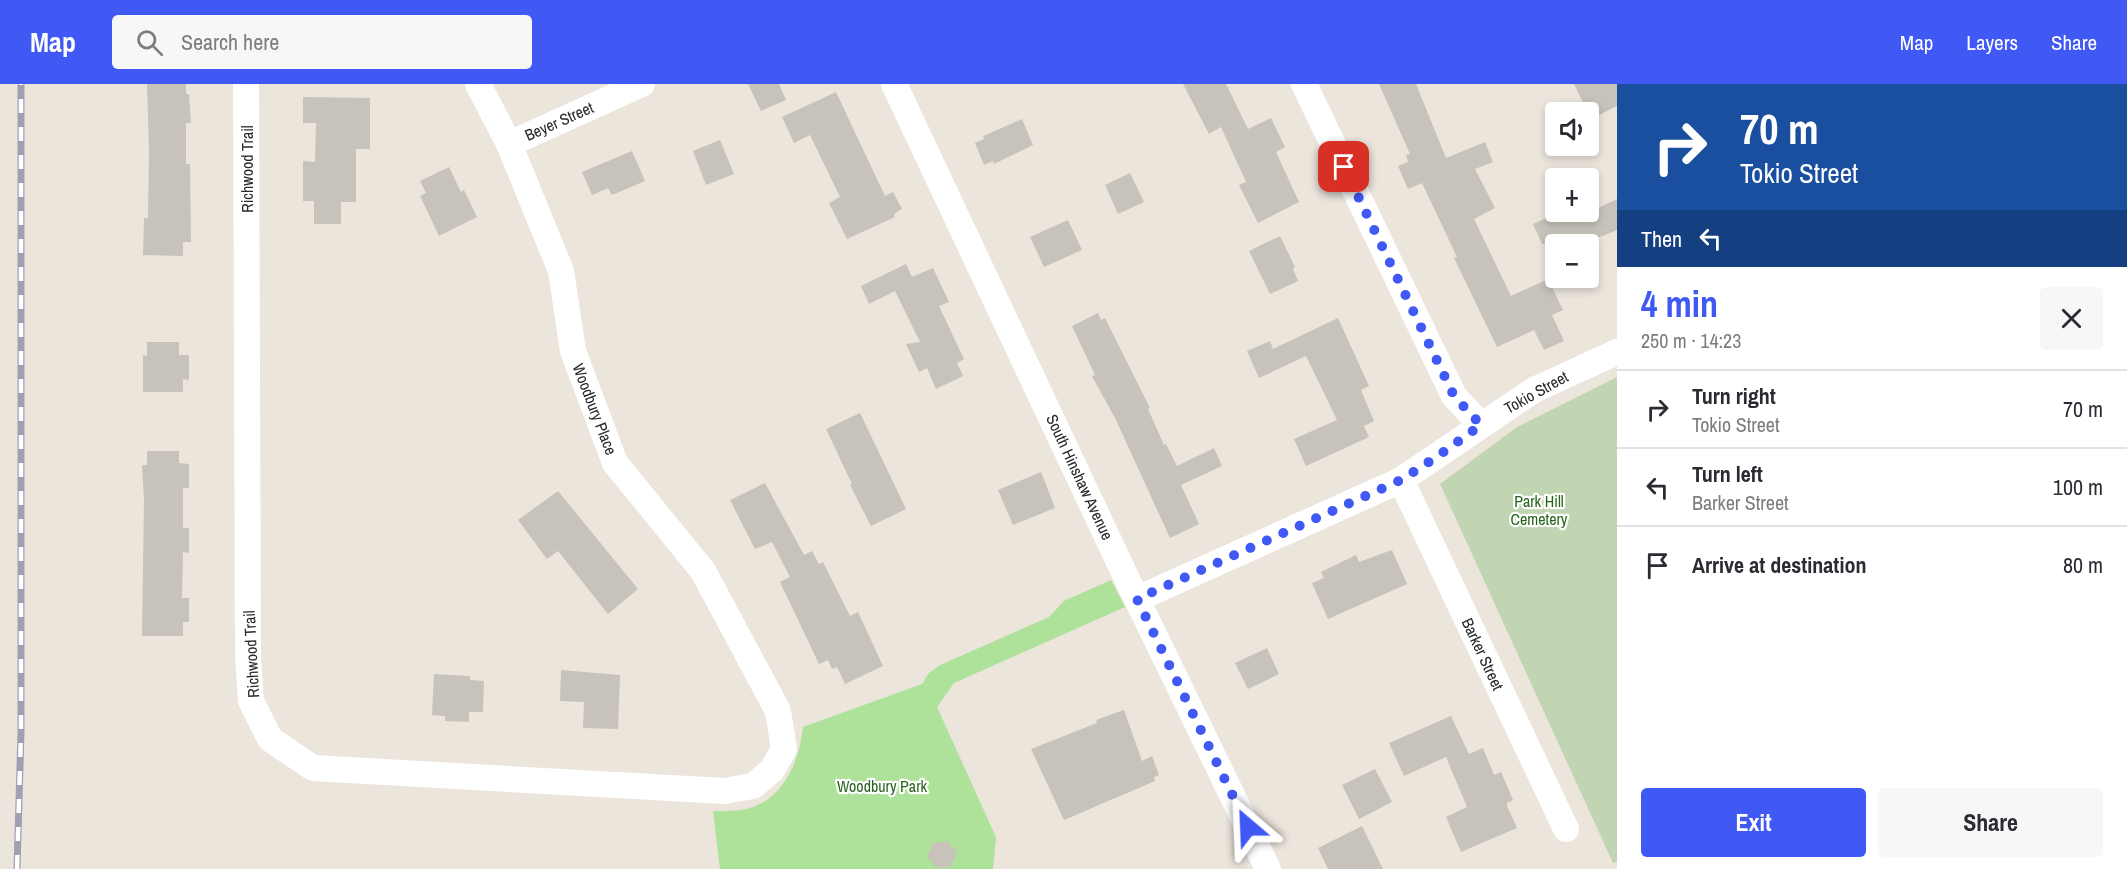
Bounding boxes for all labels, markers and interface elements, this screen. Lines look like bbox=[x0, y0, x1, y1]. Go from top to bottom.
search box bbox=[112, 15, 532, 69]
text: Map bbox=[30, 23, 76, 61]
icon: search bbox=[133, 26, 166, 59]
text: Search here bbox=[181, 27, 279, 57]
text: Map bbox=[1900, 28, 1933, 57]
text: Layers bbox=[1966, 28, 2018, 57]
text: Share bbox=[2051, 28, 2097, 57]
street label: Beyer Street bbox=[521, 96, 597, 146]
text: 70 m bbox=[1740, 101, 1819, 157]
map controls bbox=[1545, 102, 1599, 288]
button: sound bbox=[1545, 102, 1599, 156]
icon: right bbox=[1641, 108, 1719, 186]
street label: Richwood Trail bbox=[236, 125, 258, 213]
pin bbox=[1318, 141, 1369, 192]
icon: arrive bbox=[1327, 150, 1360, 183]
text: Tokio Street bbox=[1740, 155, 1858, 191]
button: + bbox=[1545, 168, 1599, 222]
icon: left bbox=[1694, 222, 1727, 255]
text: Then bbox=[1641, 224, 1682, 254]
button: − bbox=[1545, 234, 1599, 288]
text: 4 min bbox=[1641, 280, 1718, 328]
button: close bbox=[2040, 287, 2103, 350]
text: 250 m · 14:23 bbox=[1641, 327, 1741, 354]
street label: Woodbury Place bbox=[568, 360, 622, 458]
street label: Tokio Street bbox=[1500, 365, 1572, 419]
text: Turn right bbox=[1692, 381, 1776, 411]
icon: right bbox=[1641, 393, 1674, 426]
text: 70 m bbox=[2063, 394, 2103, 424]
street label: South Hinshaw Avenue bbox=[1041, 411, 1119, 543]
text: Tokio Street bbox=[1692, 411, 1780, 438]
text: Turn left bbox=[1692, 459, 1763, 489]
icon: left bbox=[1641, 471, 1674, 504]
text: 100 m bbox=[2053, 472, 2103, 502]
text: Barker Street bbox=[1692, 489, 1789, 516]
park label: Park Hill Cemetery bbox=[1511, 490, 1568, 530]
icon: arrive bbox=[1641, 549, 1674, 582]
text: Arrive at destination bbox=[1692, 550, 1866, 580]
text: 80 m bbox=[2063, 550, 2103, 580]
street label: Richwood Trail bbox=[238, 610, 264, 698]
street label: Barker Street bbox=[1457, 614, 1509, 694]
park label: Woodbury Park bbox=[837, 775, 928, 797]
button: Exit bbox=[1641, 788, 1866, 857]
button: Share bbox=[1878, 788, 2103, 857]
position arrow bbox=[1216, 795, 1280, 859]

